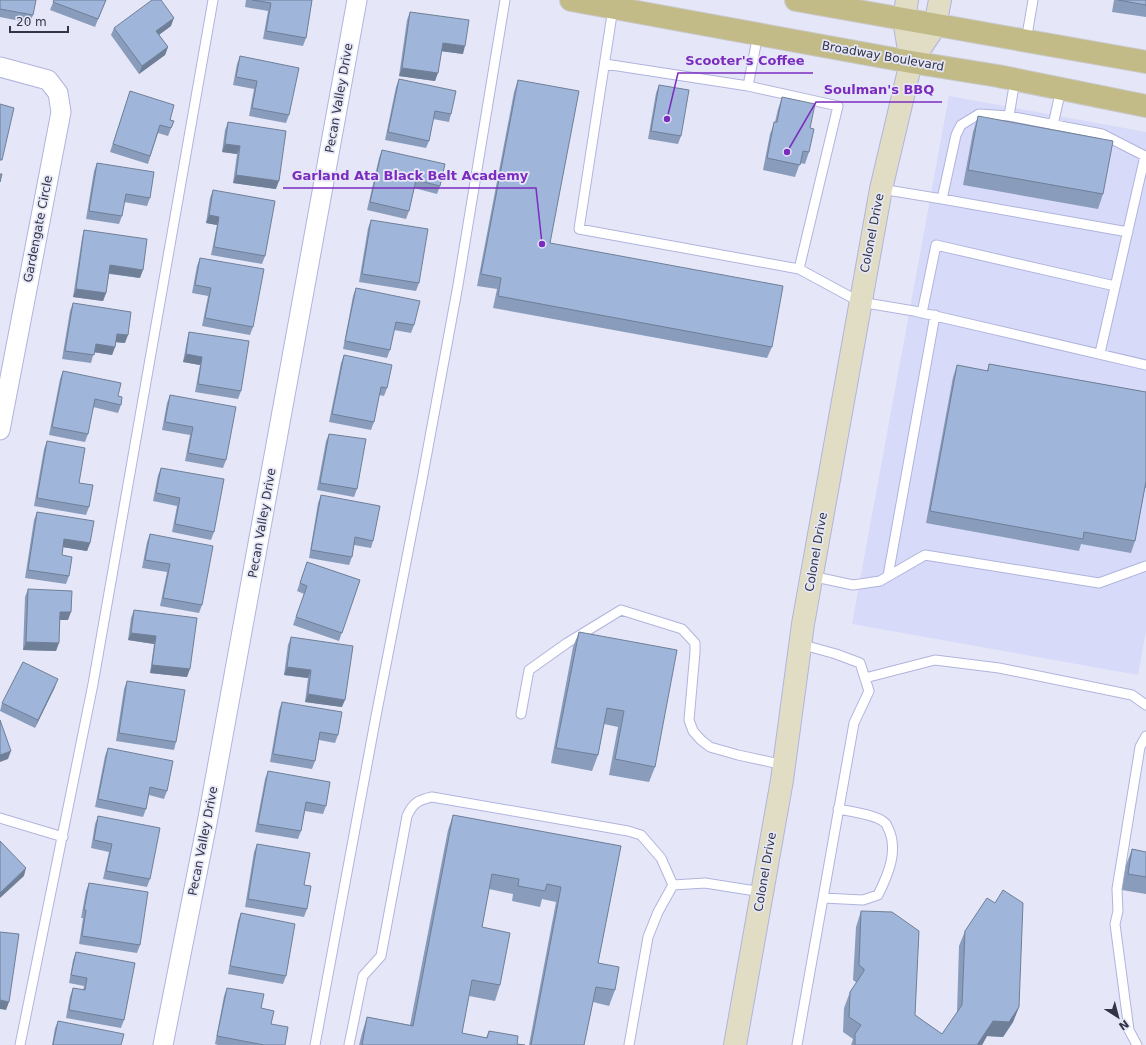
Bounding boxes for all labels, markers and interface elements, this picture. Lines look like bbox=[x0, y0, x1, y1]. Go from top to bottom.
scale bar bbox=[10, 8, 68, 34]
text: 20 m bbox=[16, 15, 47, 29]
street label: Broadway Boulevard bbox=[821, 38, 945, 74]
street label: Pecan Valley Drive bbox=[322, 42, 356, 154]
callout: Scooter's Coffee bbox=[678, 48, 813, 73]
text: Scooter's Coffee bbox=[685, 53, 805, 68]
callout: Soulman's BBQ bbox=[816, 77, 942, 102]
text: Soulman's BBQ bbox=[824, 82, 934, 97]
callout: Garland Ata Black Belt Academy bbox=[283, 163, 536, 188]
text: Garland Ata Black Belt Academy bbox=[292, 168, 529, 183]
street label: Gardengate Circle bbox=[21, 174, 55, 284]
street label: Colonel Drive bbox=[857, 192, 887, 274]
street label: Pecan Valley Drive bbox=[245, 467, 279, 579]
street label: Colonel Drive bbox=[802, 511, 830, 593]
street label: Pecan Valley Drive bbox=[186, 785, 220, 897]
street label: Colonel Drive bbox=[751, 831, 779, 913]
north arrow bbox=[1098, 997, 1138, 1037]
text: N bbox=[1116, 1017, 1131, 1033]

